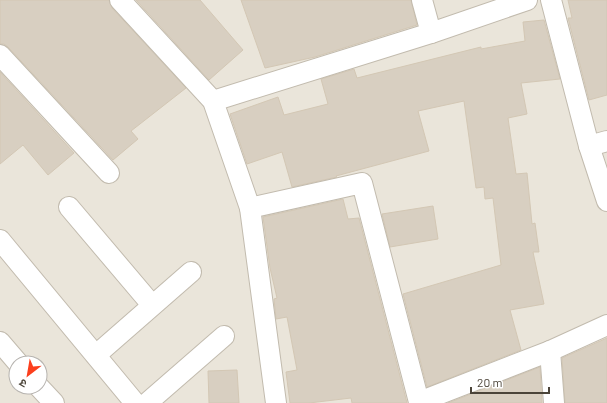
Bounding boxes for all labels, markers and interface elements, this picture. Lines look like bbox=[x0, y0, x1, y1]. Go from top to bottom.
north arrow bbox=[8, 355, 48, 395]
scale bar bbox=[471, 369, 549, 395]
text: 20 m bbox=[477, 375, 503, 389]
text: उ bbox=[16, 376, 29, 391]

